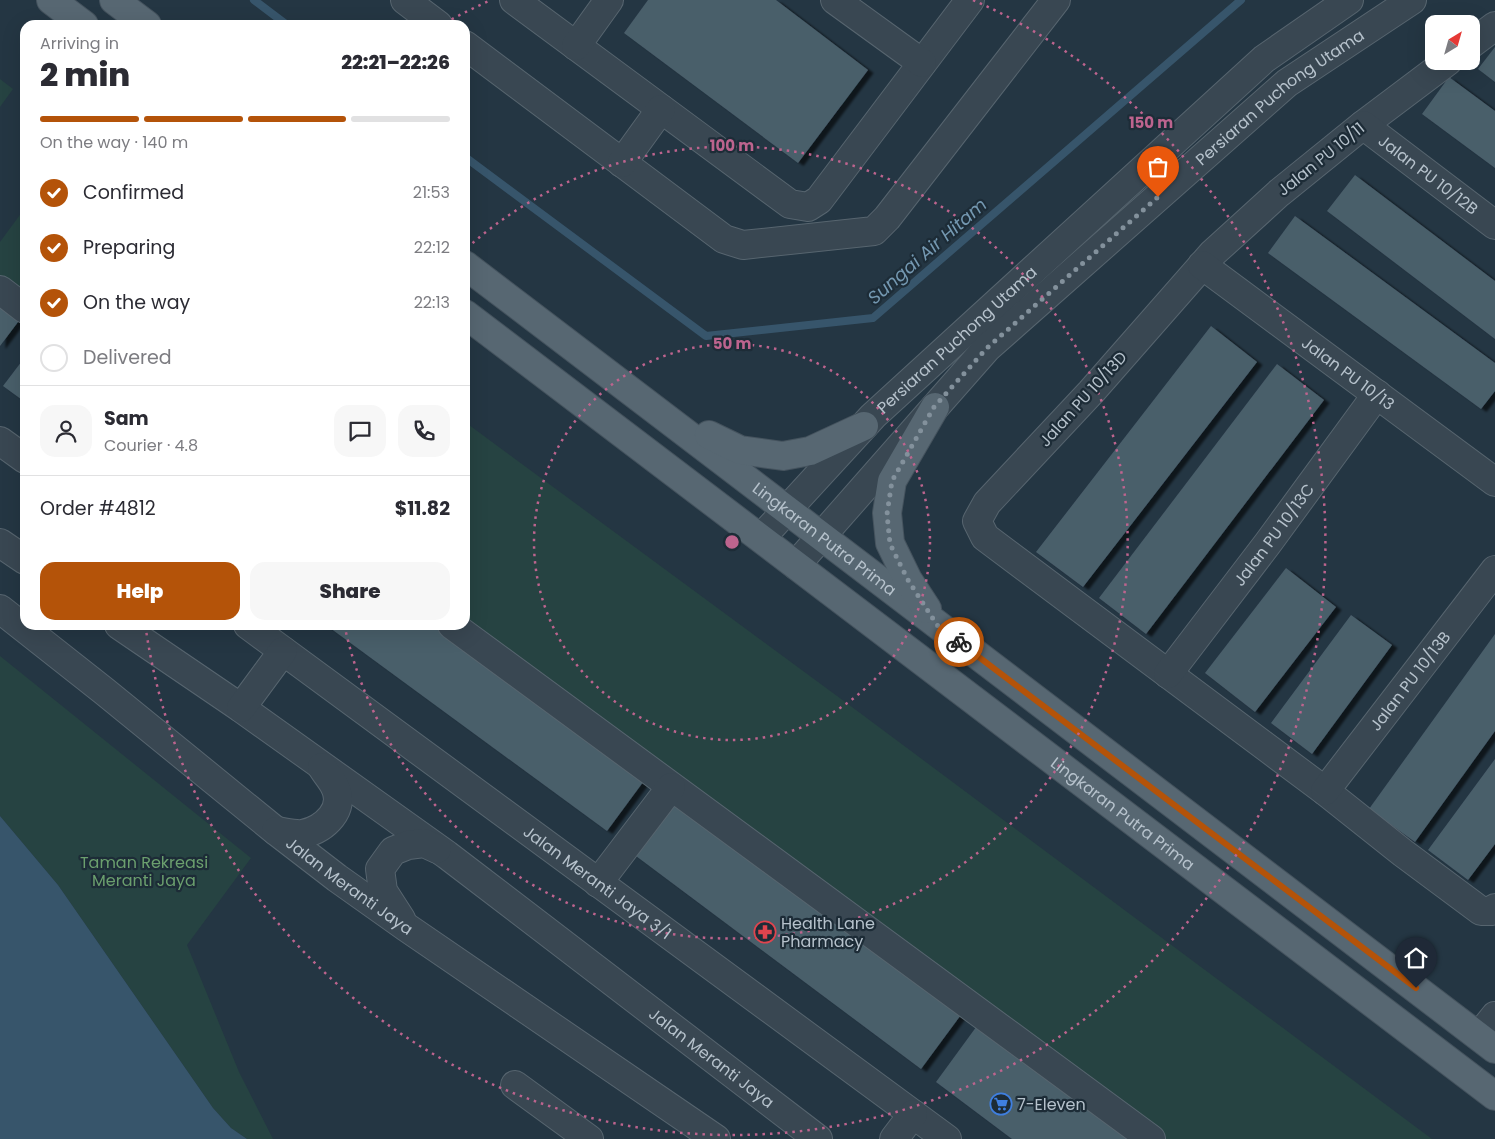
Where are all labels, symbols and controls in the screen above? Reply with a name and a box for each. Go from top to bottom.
north arrow [1425,15,1480,70]
map controls [1425,15,1480,70]
street label: Persiaran Puchong Utama [1190,23,1369,170]
text: Arriving in [40,32,119,55]
text: 22:21–22:26 [341,49,450,76]
text: 2 min [40,52,130,97]
text: 150 m [1129,112,1173,133]
street label: Jalan PU 10/11 [1273,117,1369,201]
street label: Jalan PU 10/12B [1374,129,1483,220]
text: On the way · 140 m [40,131,188,154]
text: 100 m [710,135,754,156]
pin [1137,146,1179,197]
icon: bag [1144,153,1172,181]
icon: check [40,179,68,207]
text: Confirmed [83,179,184,206]
text: 21:53 [413,181,450,204]
water label: Sungai Air Hitam [862,192,992,310]
icon: check [40,234,68,262]
text: Preparing [83,234,175,261]
text: 22:12 [414,236,450,259]
street label: Persiaran Puchong Utama [872,260,1042,419]
icon: check [40,289,68,317]
text: On the way [83,289,190,316]
text: 22:13 [414,291,450,314]
street label: Jalan PU 10/13 [1297,331,1399,415]
text: 50 m [713,333,751,354]
text: Delivered [83,344,172,371]
street label: Jalan PU 10/13D [1034,346,1132,452]
button: person [40,405,92,457]
text: Sam [104,405,149,432]
button: chat [334,405,386,457]
button: phone [398,405,450,457]
text: Courier · 4.8 [104,434,198,457]
street label: Lingkaran Putra Prima [748,477,901,601]
street label: Jalan PU 10/13C [1228,478,1320,591]
text: Order #4812 [40,495,156,522]
text: $11.82 [395,495,450,522]
centre of rings [723,533,741,551]
button: Help [40,562,240,620]
button: Share [250,562,450,620]
courier [934,617,984,667]
street label: Jalan PU 10/13B [1364,626,1456,735]
icon: bike [945,628,973,656]
street label: Lingkaran Putra Prima [1046,751,1200,876]
street label: Jalan Meranti Jaya 3/1 [519,820,677,944]
street label: Jalan Meranti Jaya [281,831,418,940]
park label: Taman Rekreasi Meranti Jaya [80,851,208,892]
place label: Health Lane Pharmacy [781,912,875,953]
pharmacy icon: Health Lane Pharmacy [753,920,777,944]
pin [1395,937,1437,988]
icon: home [1402,944,1430,972]
street label: Jalan Meranti Jaya [644,1002,779,1113]
supermarket icon: 7-Eleven [989,1092,1013,1116]
place label: 7-Eleven [1017,1093,1086,1116]

